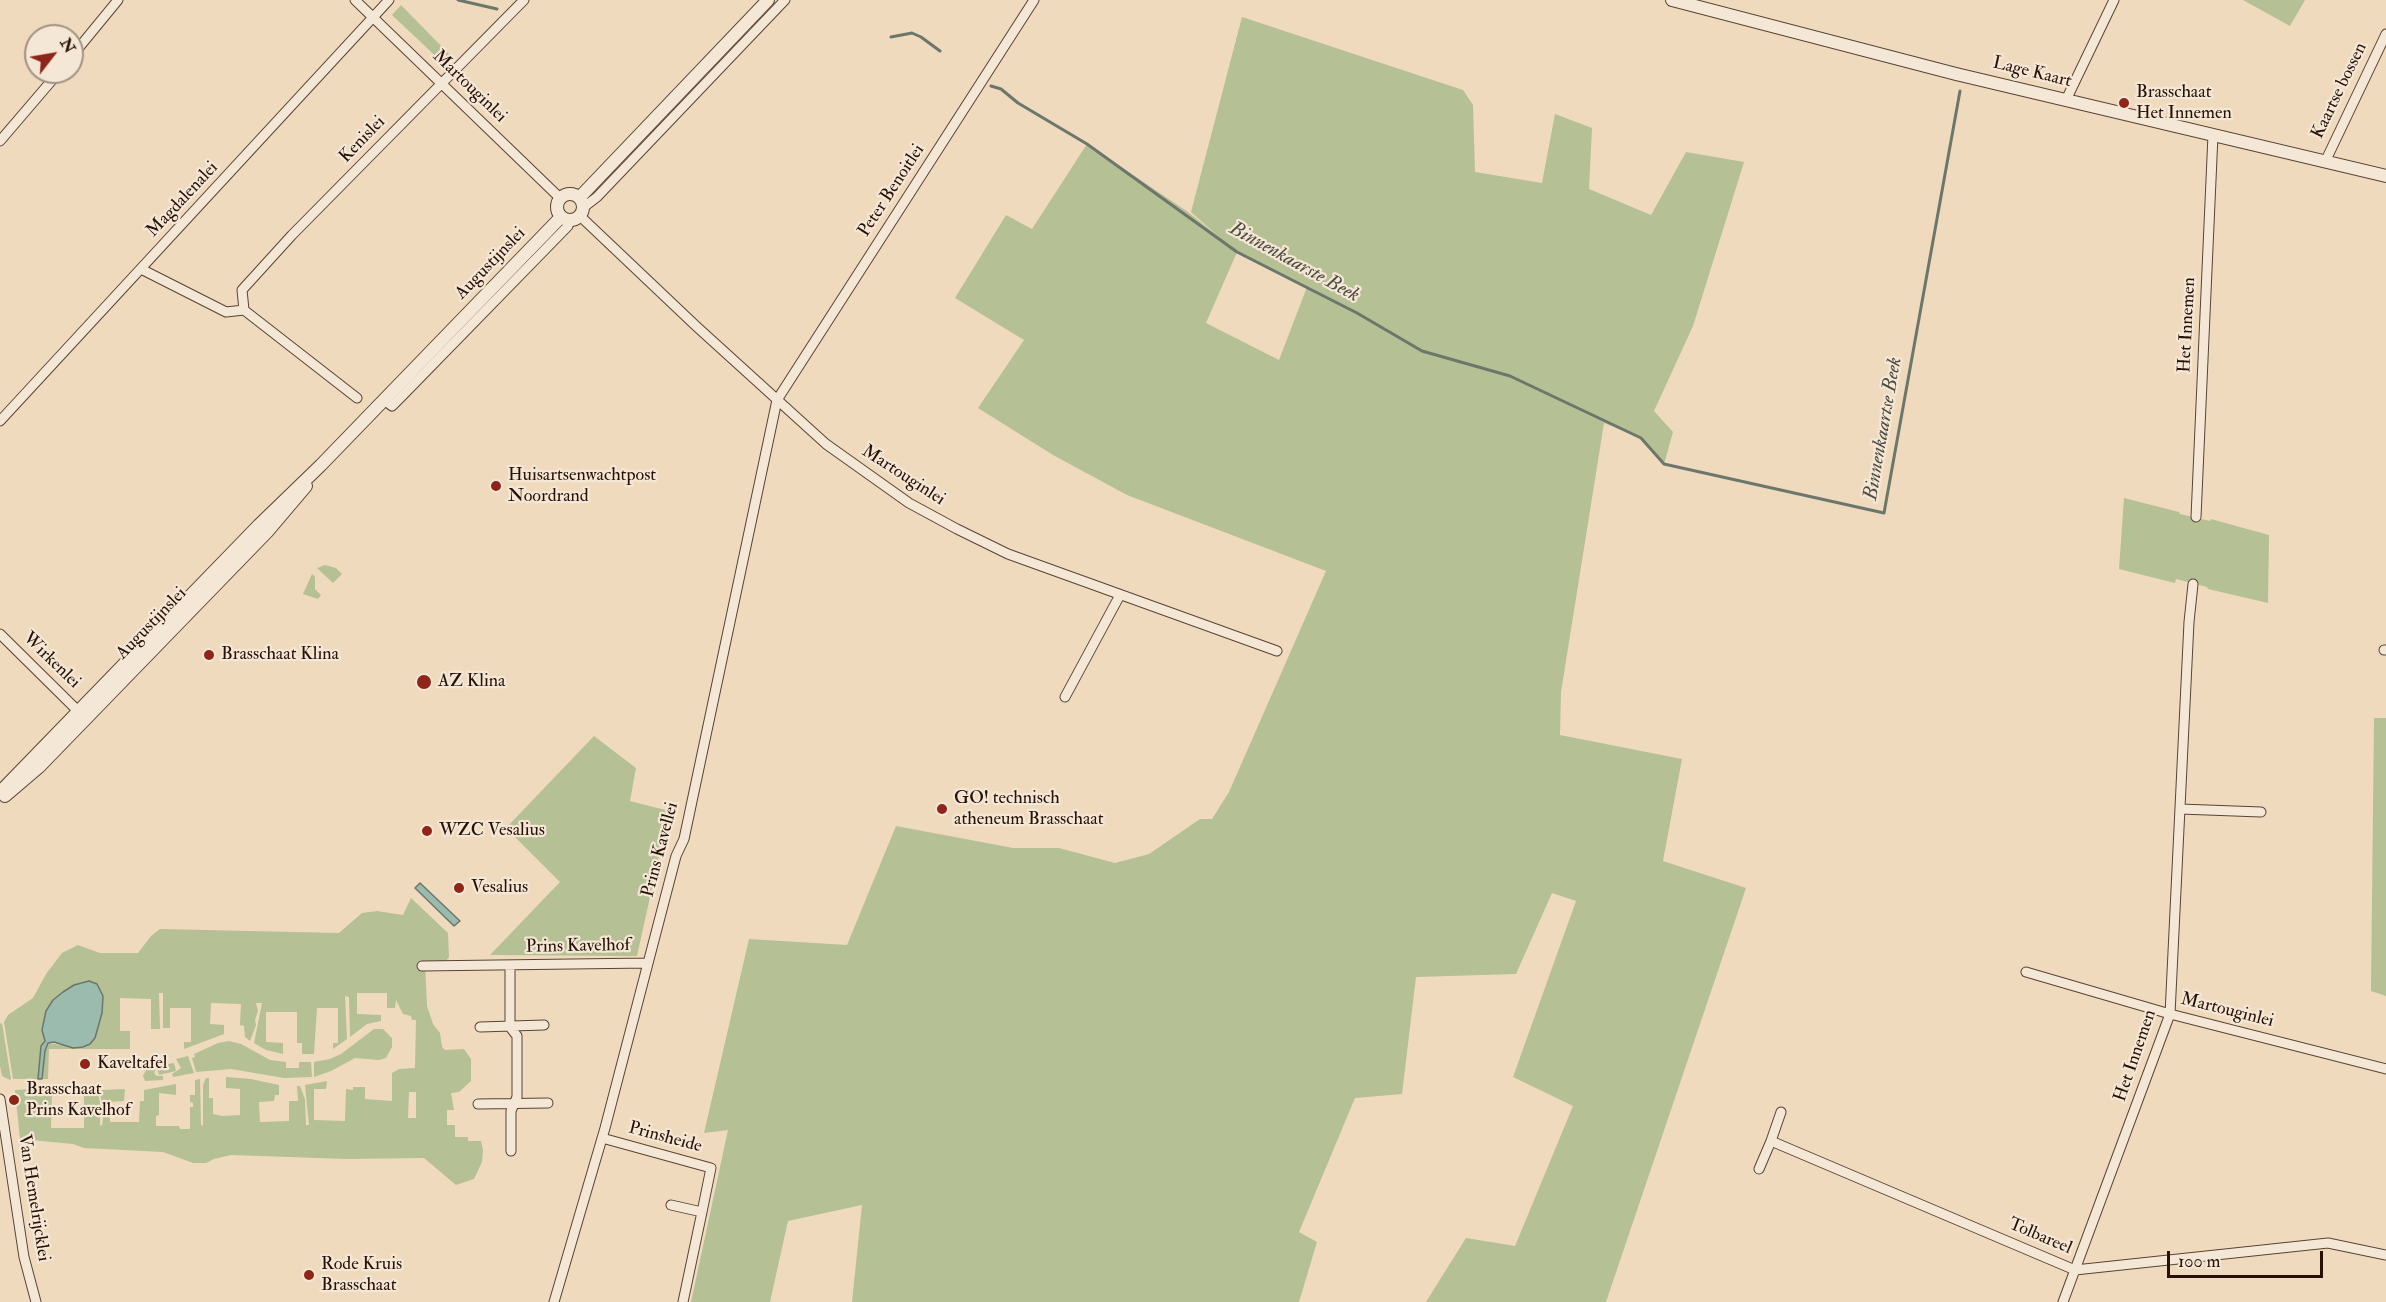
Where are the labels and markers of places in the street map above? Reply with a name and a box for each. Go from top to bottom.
place label: Brasschaat Het Innemen [2136,82,2232,124]
marker: Brasschaat Het Innemen [2117,96,2131,110]
place label: Huisartsenwachtpost Noordrand [508,465,656,508]
marker: Huisartsenwachtpost Noordrand [489,479,503,493]
place label: Brasschaat Klina [221,644,339,666]
marker: Brasschaat Klina [202,648,216,662]
place label: AZ Klina [438,671,505,693]
marker: AZ Klina [415,673,433,691]
place label: GO! technisch atheneum Brasschaat [954,788,1104,830]
marker: GO! technisch atheneum Brasschaat [935,802,949,816]
place label: WZC Vesalius [439,820,545,842]
marker: WZC Vesalius [420,824,434,838]
place label: Vesalius [471,877,528,899]
marker: Vesalius [452,881,466,895]
place label: Kaveltafel [97,1053,167,1075]
marker: Kaveltafel [78,1057,92,1071]
place label: Brasschaat Prins Kavelhof [26,1079,130,1122]
marker: Brasschaat Prins Kavelhof [7,1093,21,1107]
place label: Rode Kruis Brasschaat [321,1254,402,1296]
marker: Rode Kruis Brasschaat [302,1268,316,1282]

